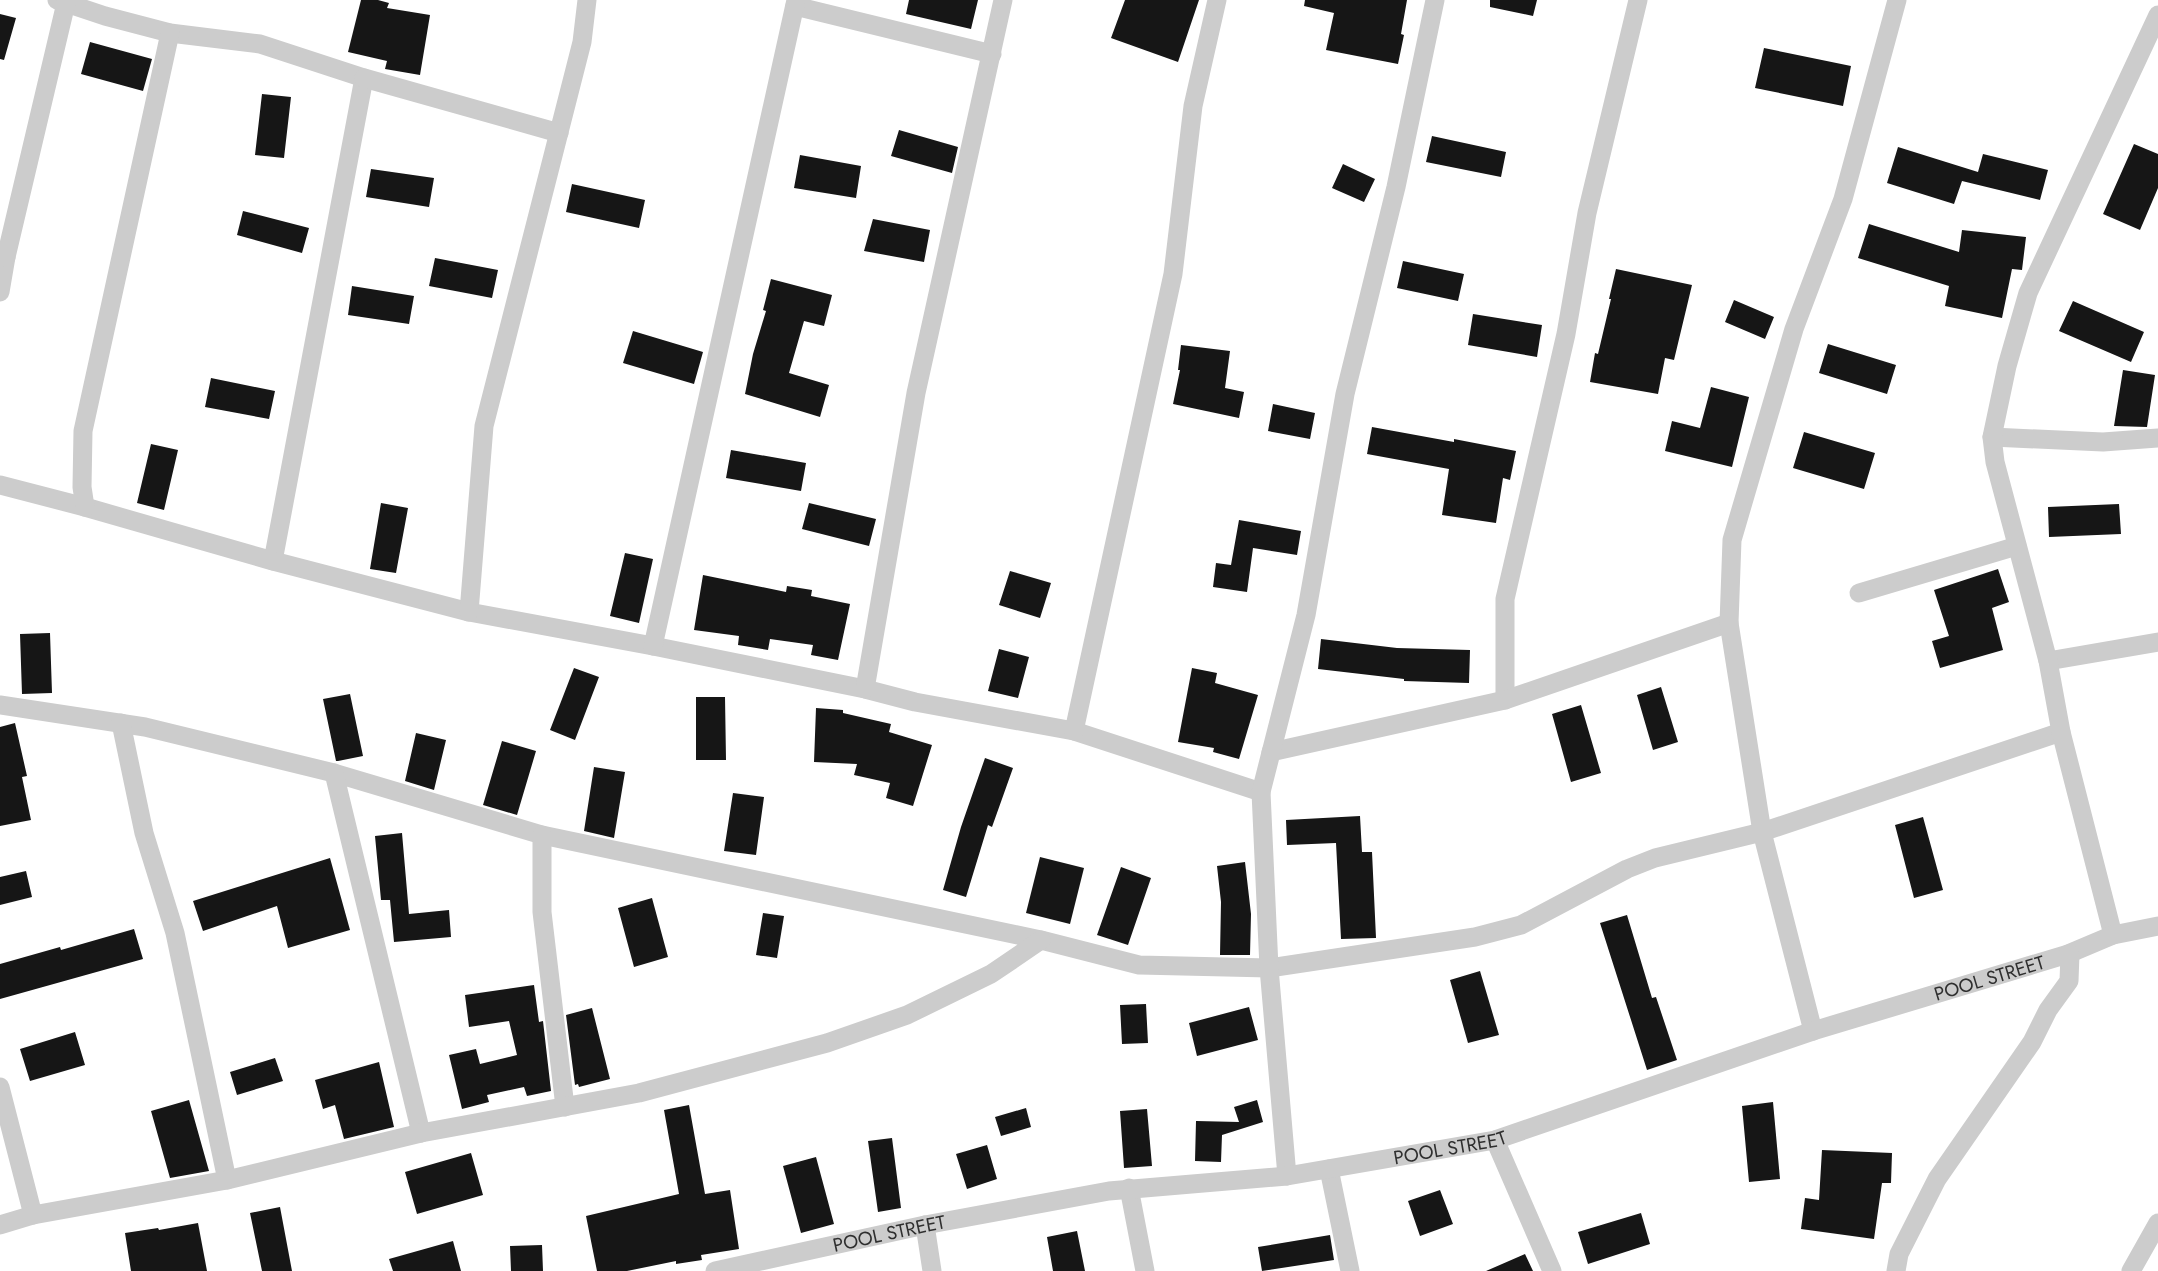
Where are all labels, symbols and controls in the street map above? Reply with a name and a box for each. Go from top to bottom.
street label: POOL STREET [1931,949,2048,1008]
street label: POOL STREET [1391,1124,1510,1171]
street label: POOL STREET [830,1209,948,1259]

